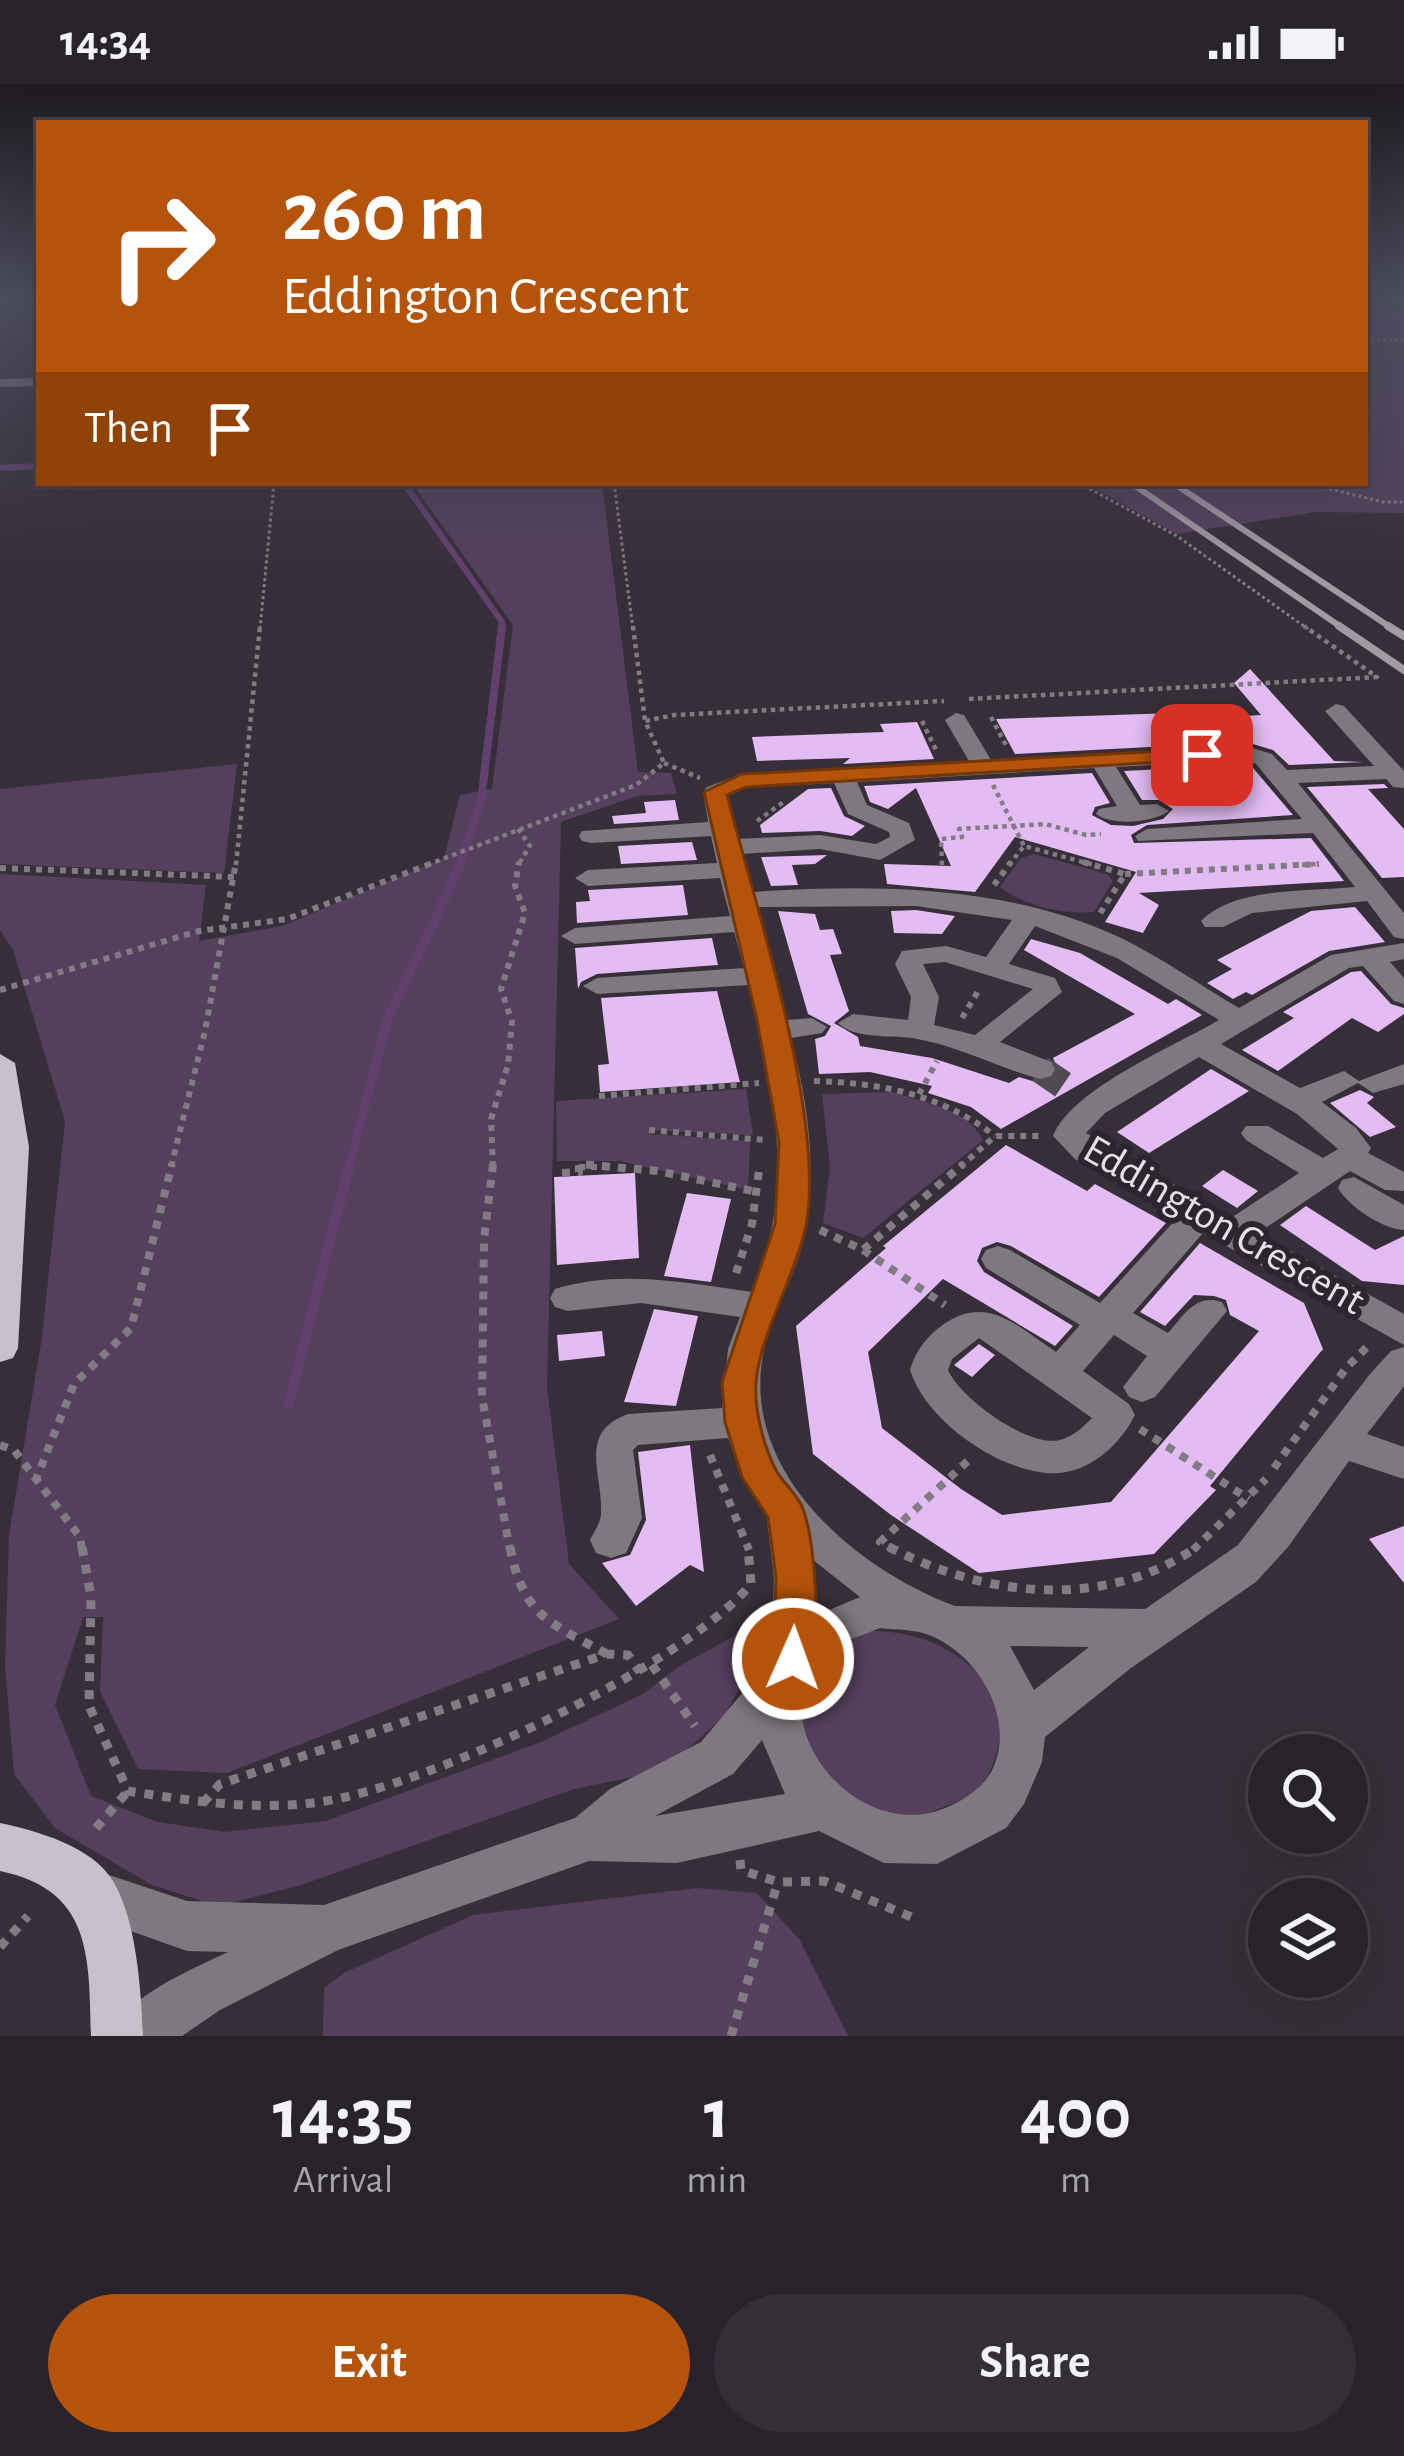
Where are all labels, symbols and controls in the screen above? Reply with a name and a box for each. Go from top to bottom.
text: 14:34 [60,19,151,64]
icon: right [84,168,240,324]
text: 260 m [282,172,486,256]
text: Eddington Crescent [282,270,689,324]
icon: arrive [197,396,263,462]
text: Then [84,406,173,451]
pin [1151,704,1253,806]
icon: arrive [1169,722,1235,788]
street label: Eddington Crescent [1076,1128,1372,1322]
position arrow [730,1596,856,1722]
map controls [1248,1734,1368,1998]
button: search [1248,1734,1368,1854]
button: layers [1248,1878,1368,1998]
text: 14:35 [273,2079,414,2151]
text: 1 [704,2079,730,2151]
text: 400 [1020,2079,1131,2151]
text: Arrival [293,2161,393,2200]
text: min [686,2161,747,2200]
text: m [1060,2161,1091,2200]
button: Exit [48,2294,690,2432]
button: Share [714,2294,1356,2432]

